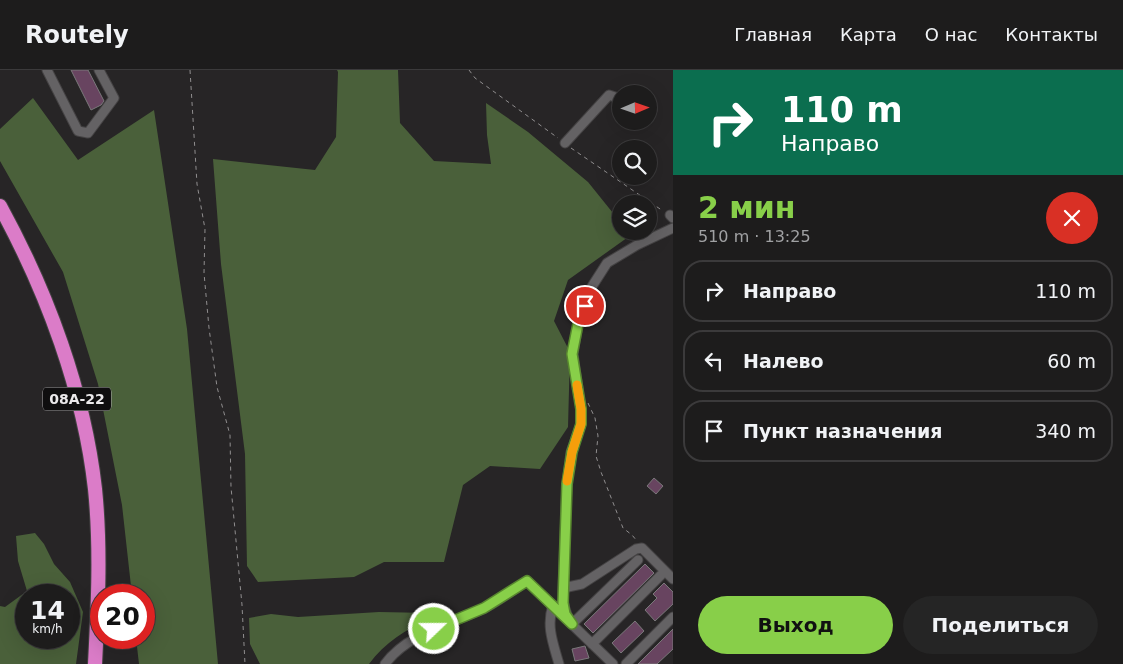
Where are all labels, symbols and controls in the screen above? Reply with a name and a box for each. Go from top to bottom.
text: Routely [25,21,129,49]
text: Главная [734,24,812,45]
text: Карта [840,24,897,45]
text: О нас [925,24,977,45]
text: Контакты [1005,24,1098,45]
north arrow [612,85,658,130]
map controls [612,85,657,240]
icon: right [698,90,763,155]
text: 110 m [781,90,903,130]
text: Направо [781,131,879,156]
button: search [612,140,657,185]
text: 2 мин [698,190,796,225]
button: close [1046,192,1098,244]
button: layers [612,195,657,240]
text: 510 m · 13:25 [698,227,811,246]
icon: right [700,277,728,305]
text: Направо [743,280,836,302]
text: 110 m [1035,280,1096,302]
pin [564,285,606,327]
icon: arrive [571,292,599,320]
icon: left [700,347,728,375]
text: Налево [743,350,824,372]
text: 60 m [1047,350,1096,372]
road number: 08А-22 [43,388,111,410]
icon: arrive [700,417,728,445]
text: Пункт назначения [743,420,942,442]
text: 340 m [1035,420,1096,442]
speed limit sign: 20 [90,584,155,649]
text: 14 [30,596,65,625]
button: Выход [698,596,893,654]
button: Поделиться [903,596,1098,654]
position arrow [407,602,459,654]
text: km/h [32,622,63,636]

